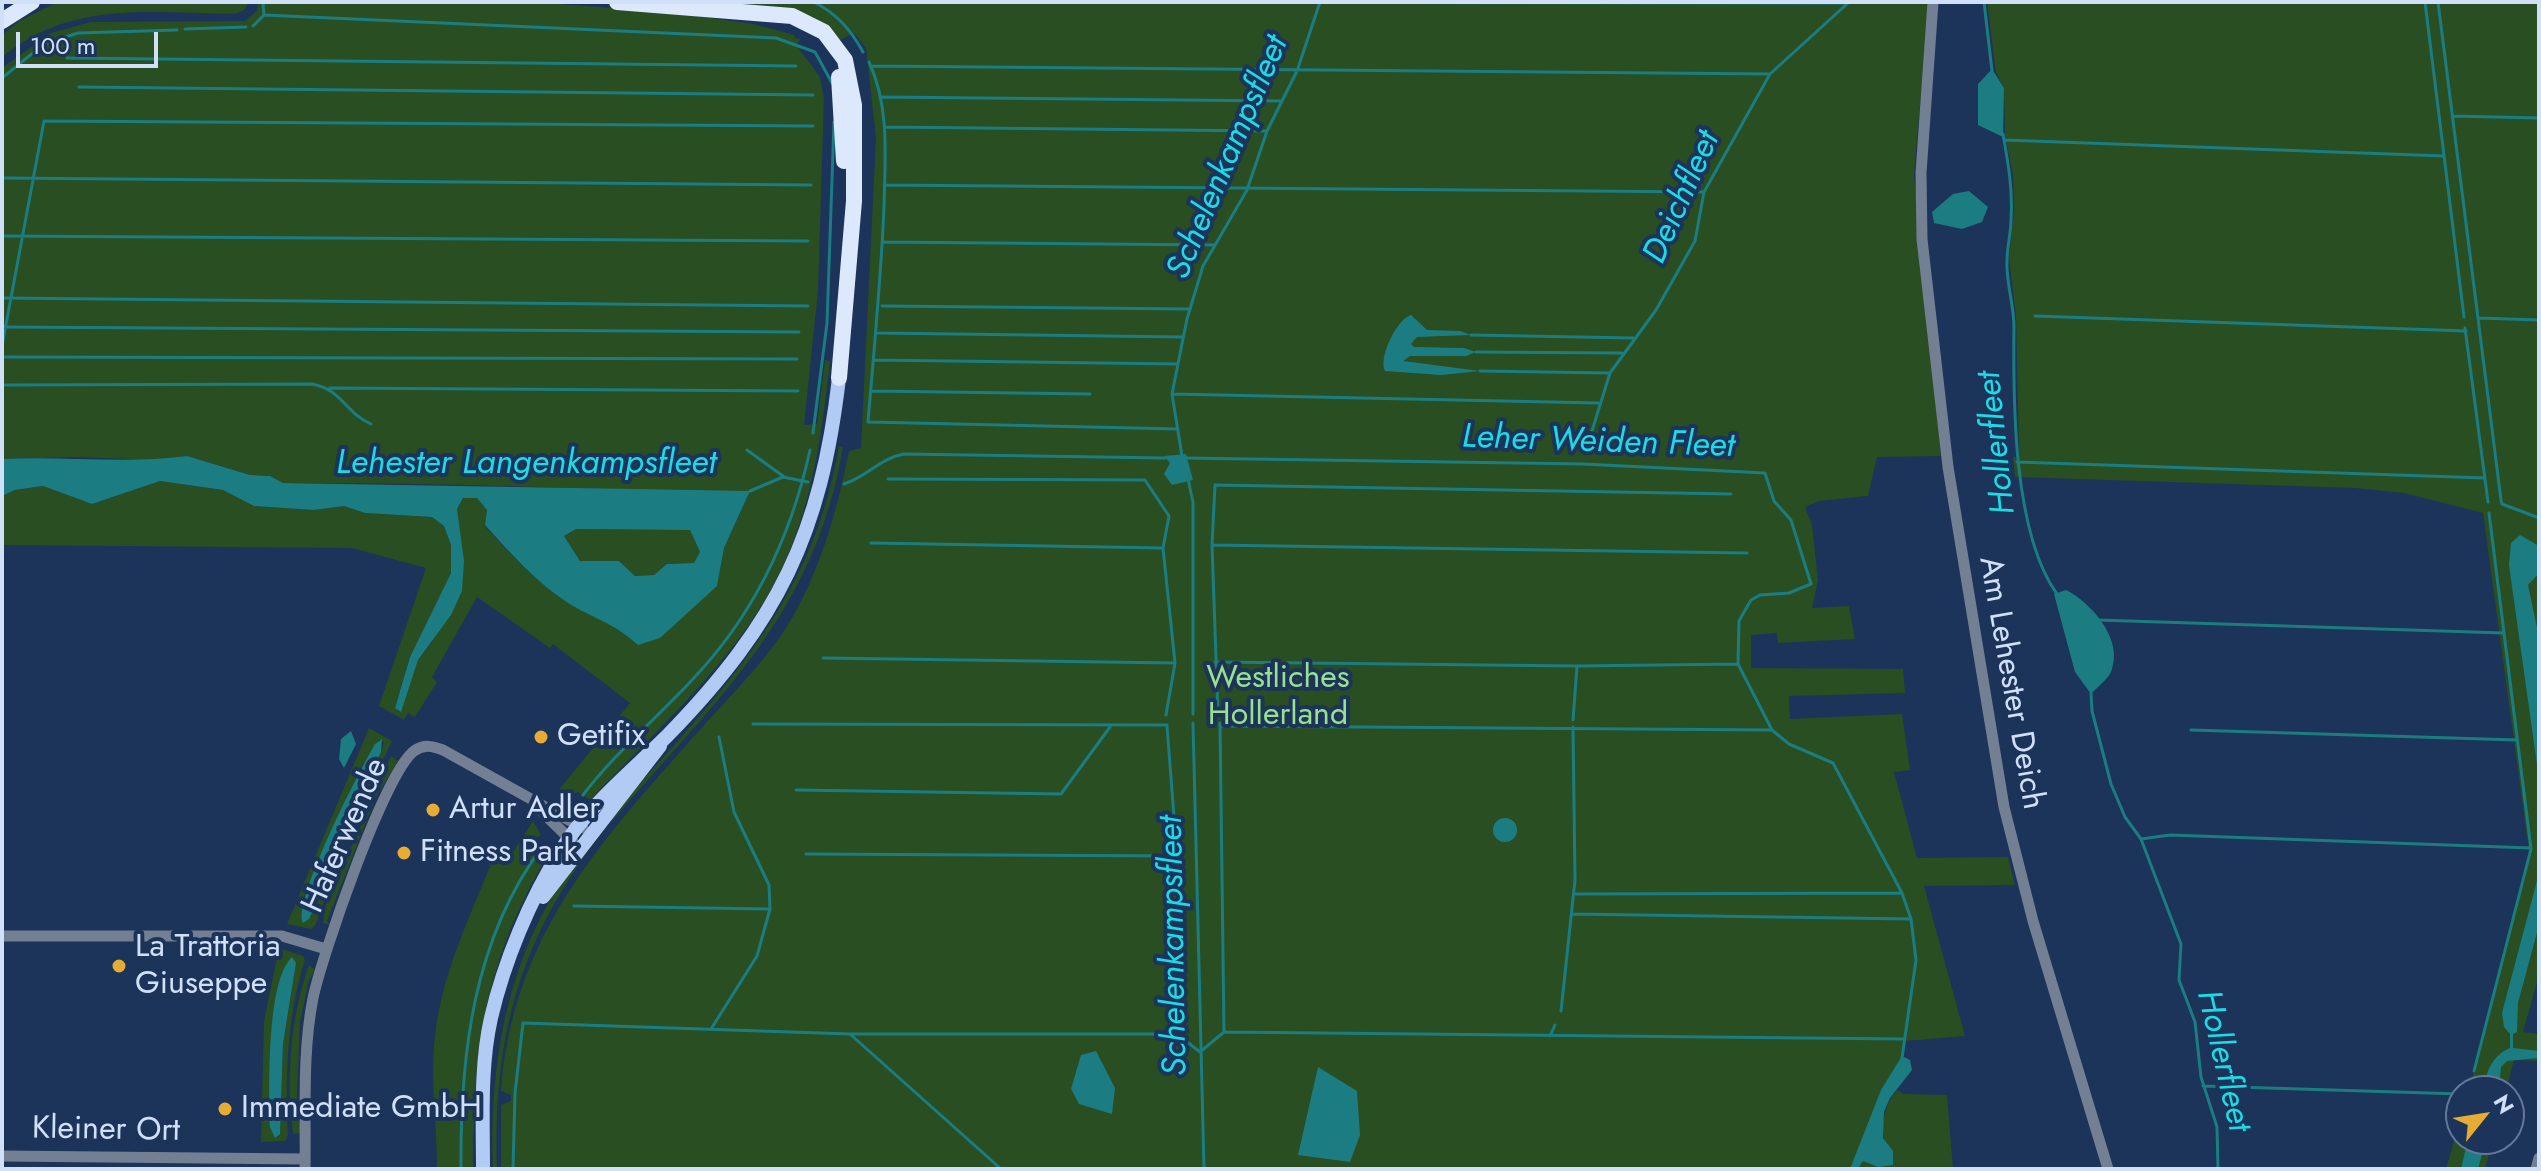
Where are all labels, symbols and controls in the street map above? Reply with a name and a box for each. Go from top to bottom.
scale bar [20,16,162,66]
text: 100 m [30,28,96,63]
water label: Schelenkampsfleet [1159,30,1299,286]
water label: Deichfleet [1636,126,1730,270]
water label: Hollerfleet [1970,369,2026,517]
water label: Leher Weiden Fleet [1461,418,1735,468]
water label: Lehester Langenkampsfleet [336,445,716,485]
street label: Am Lehester Deich [1969,554,2051,812]
park label: Westliches Hollerland [1206,660,1350,735]
place label: Getifix [557,718,645,756]
marker: Getifix [532,728,550,746]
street label: Haferwende [295,753,397,919]
place label: Artur Adler [449,791,600,829]
marker: Artur Adler [424,801,442,819]
water label: Schelenkampsfleet [1152,816,1198,1076]
place label: Fitness Park [420,834,578,872]
marker: Fitness Park [395,844,413,862]
place label: La Trattoria Giuseppe [135,929,281,1004]
marker: La Trattoria Giuseppe [110,957,128,975]
water label: Hollerfleet [2186,986,2258,1136]
north arrow [2445,1075,2525,1155]
text: N [2486,1088,2522,1120]
place label: Immediate GmbH [241,1090,482,1128]
marker: Immediate GmbH [216,1100,234,1118]
street label: Kleiner Ort [32,1111,180,1151]

